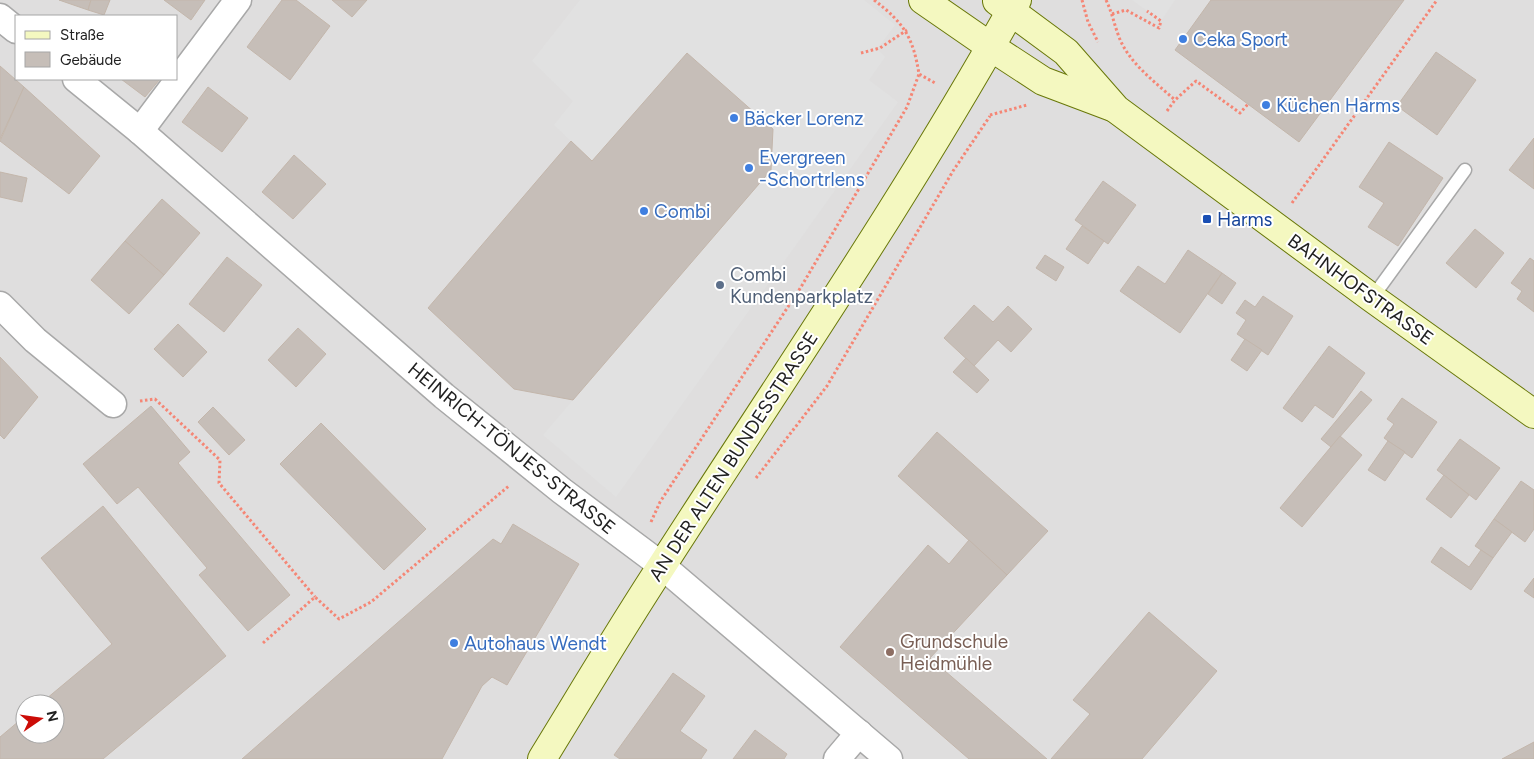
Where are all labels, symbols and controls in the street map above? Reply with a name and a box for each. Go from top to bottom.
legend [15,15,178,80]
text: Straße [60,26,104,44]
place label: Ceka Sport [1193,28,1288,51]
marker: Ceka Sport [1177,33,1189,45]
text: Gebäude [60,51,121,69]
place label: Küchen Harms [1276,94,1400,117]
marker: Küchen Harms [1260,99,1272,111]
place label: Bäcker Lorenz [744,107,864,130]
marker: Bäcker Lorenz [728,112,740,124]
place label: Evergreen -Schortrlens [759,146,865,191]
marker: Evergreen -Schortrlens [743,162,755,174]
place label: Combi [654,200,710,223]
marker: Combi [638,205,650,217]
place label: Harms [1217,208,1273,231]
marker: Harms [1201,213,1213,225]
street label: BAHNHOFSTRASSE [1283,229,1438,350]
place label: Combi Kundenparkplatz [730,263,873,308]
marker: Combi Kundenparkplatz [714,279,726,291]
street label: AN DER ALTEN BUNDESSTRASSE [644,327,823,585]
street label: HEINRICH-TÖNJES-STRASSE [403,358,620,539]
place label: Grundschule Heidmühle [900,630,1008,675]
place label: Autohaus Wendt [464,632,607,655]
marker: Autohaus Wendt [448,637,460,649]
marker: Grundschule Heidmühle [884,646,896,658]
north arrow [15,694,65,744]
text: N [43,709,62,723]

